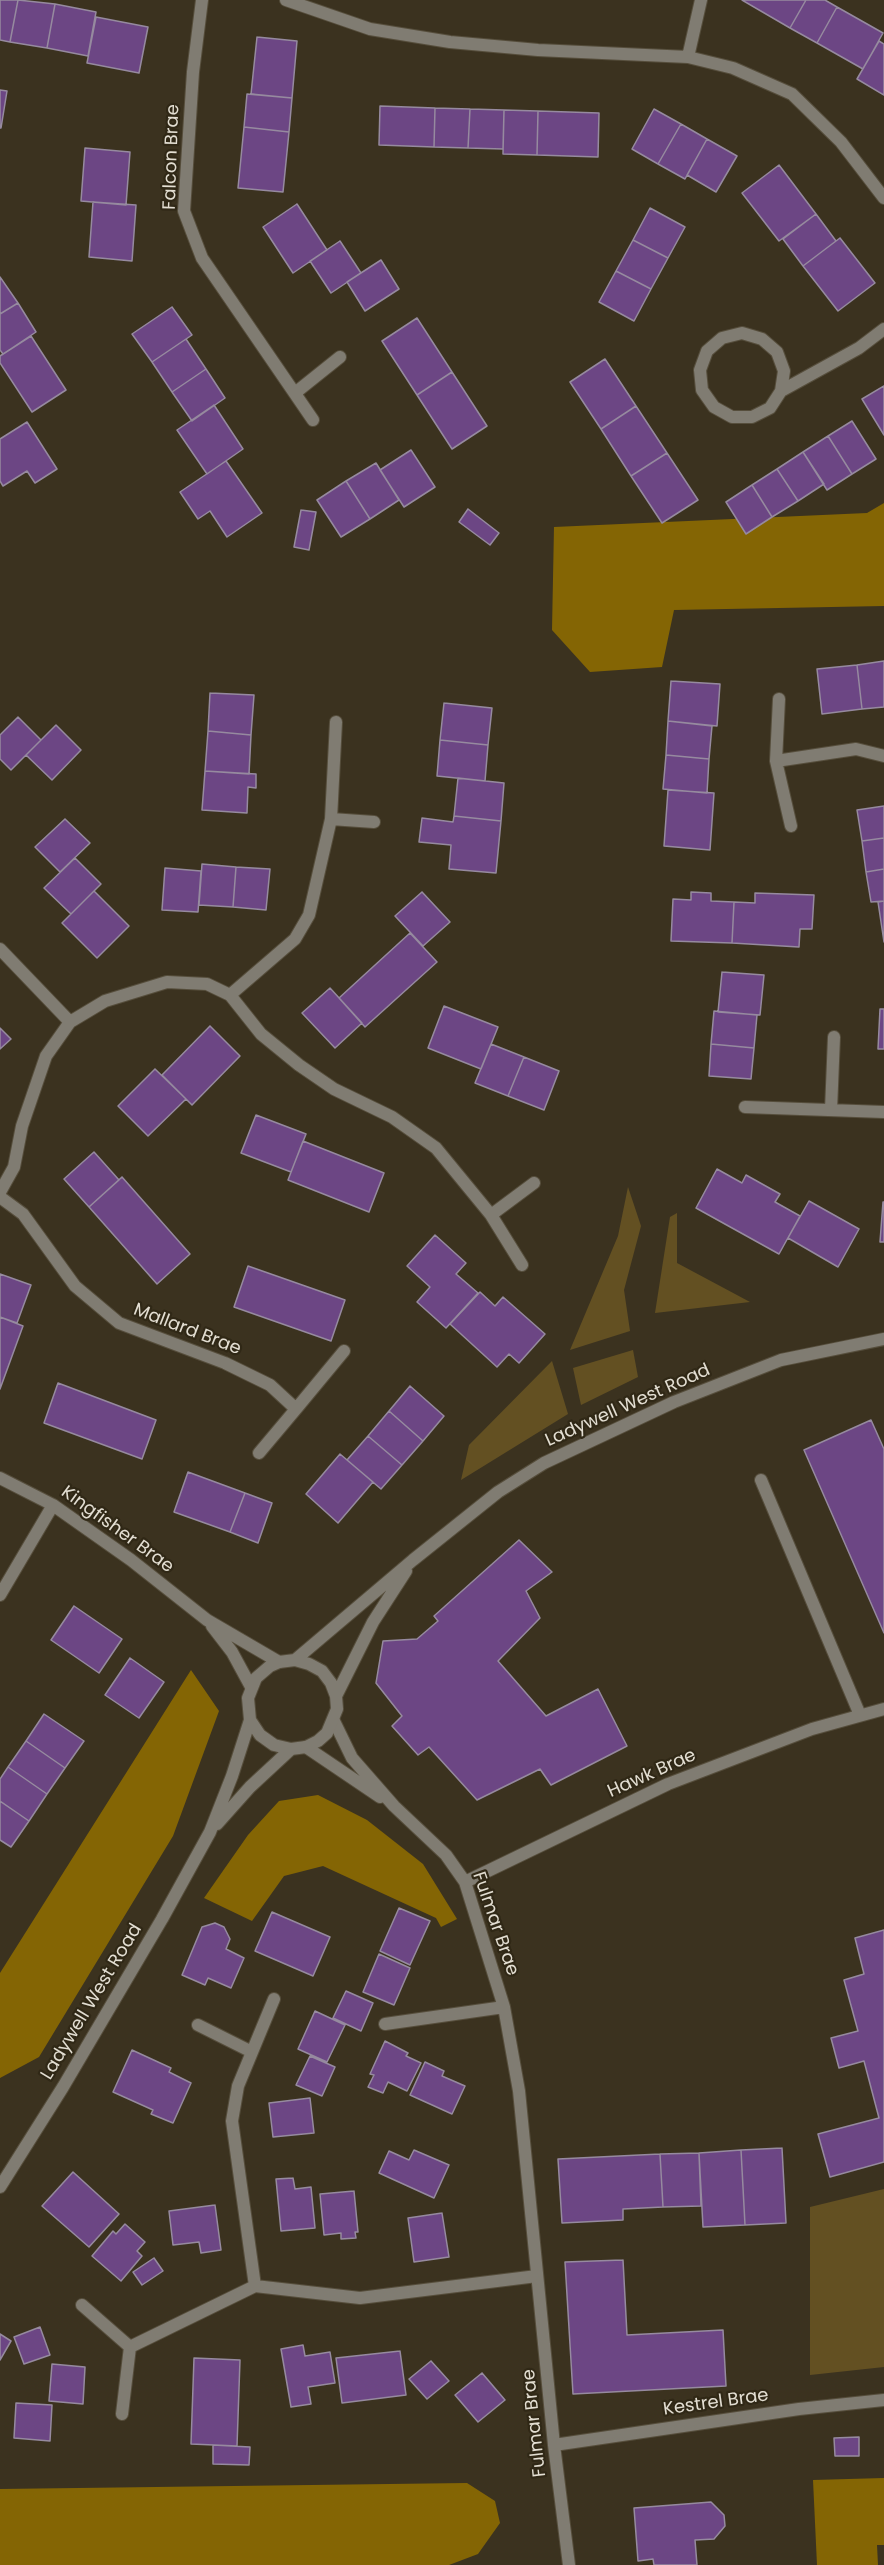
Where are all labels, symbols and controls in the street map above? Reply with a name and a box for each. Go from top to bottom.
street label: Falcon Brae [159,104,185,210]
street label: Mallard Brae [130,1300,244,1360]
street label: Ladywell West Road [542,1360,714,1452]
street label: Kingfisher Brae [56,1482,178,1578]
street label: Hawk Brae [604,1745,700,1803]
street label: Fulmar Brae [467,1869,523,1979]
street label: Ladywell West Road [37,1920,147,2084]
street label: Fulmar Brae [519,2368,551,2478]
street label: Kestrel Brae [662,2385,770,2421]

